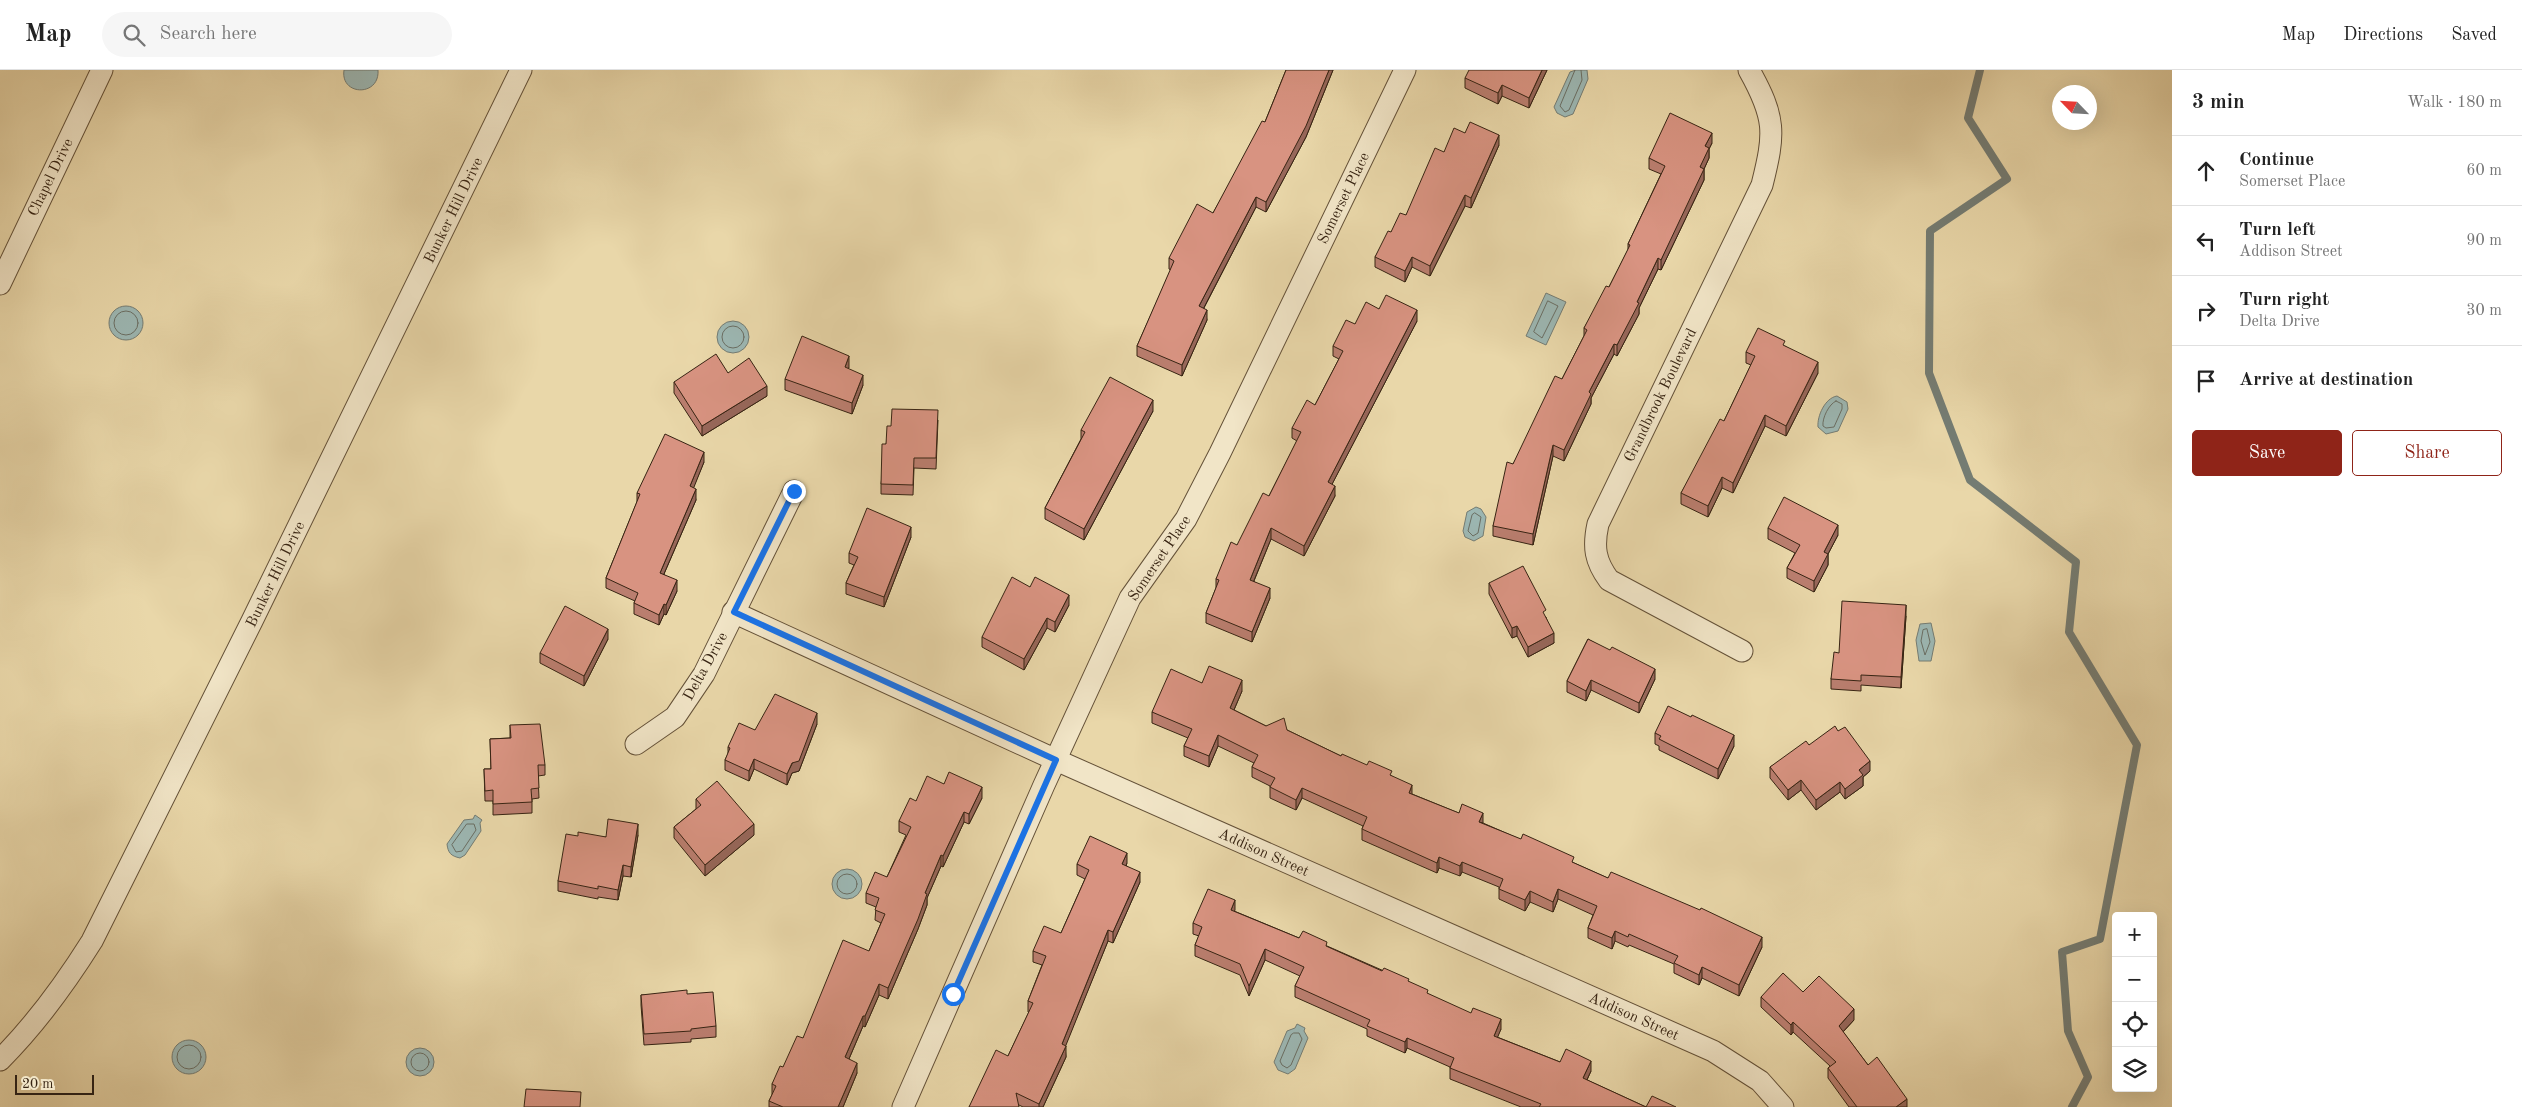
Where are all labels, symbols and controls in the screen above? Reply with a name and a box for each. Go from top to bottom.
search box [102,12,452,57]
icon: search [120,21,148,49]
text: Map [25,23,72,47]
text: Search here [160,25,257,44]
text: Map [2282,26,2315,44]
text: Directions [2343,26,2423,44]
text: Saved [2451,26,2497,44]
north arrow [2052,85,2097,130]
text: 3 min [2192,92,2245,113]
text: Walk · 180 m [2407,95,2502,111]
street label: Chapel Drive [26,136,77,219]
street label: Somerset Place [1316,150,1373,247]
text: Continue [2239,151,2314,170]
street label: Bunker Hill Drive [422,155,486,266]
icon: ahead [2192,157,2220,185]
text: 60 m [2466,163,2502,179]
text: Somerset Place [2239,174,2345,190]
text: Turn left [2239,221,2316,240]
icon: left [2192,227,2220,255]
text: 90 m [2466,233,2502,249]
text: Addison Street [2239,244,2343,260]
text: Turn right [2239,291,2329,310]
icon: right [2192,297,2220,325]
text: 30 m [2466,303,2502,319]
text: Delta Drive [2239,314,2320,330]
street label: Grandbrook Boulevard [1622,326,1700,465]
icon: arrive [2192,367,2220,395]
text: Arrive at destination [2239,371,2413,390]
button: Save [2192,430,2342,476]
button: Share [2352,430,2502,476]
route end [783,480,806,503]
street label: Somerset Place [1126,513,1194,604]
street label: Bunker Hill Drive [244,519,308,630]
street label: Delta Drive [681,630,731,703]
street label: Addison Street [1216,827,1311,880]
map controls [2112,912,2157,1092]
button: + [2112,912,2157,957]
button: − [2112,957,2157,1002]
route start [942,983,965,1006]
street label: Addison Street [1586,991,1681,1044]
button: locate [2112,1002,2157,1047]
button: layers [2112,1047,2157,1092]
scale bar [15,1072,94,1095]
text: 20 m [22,1077,53,1091]

